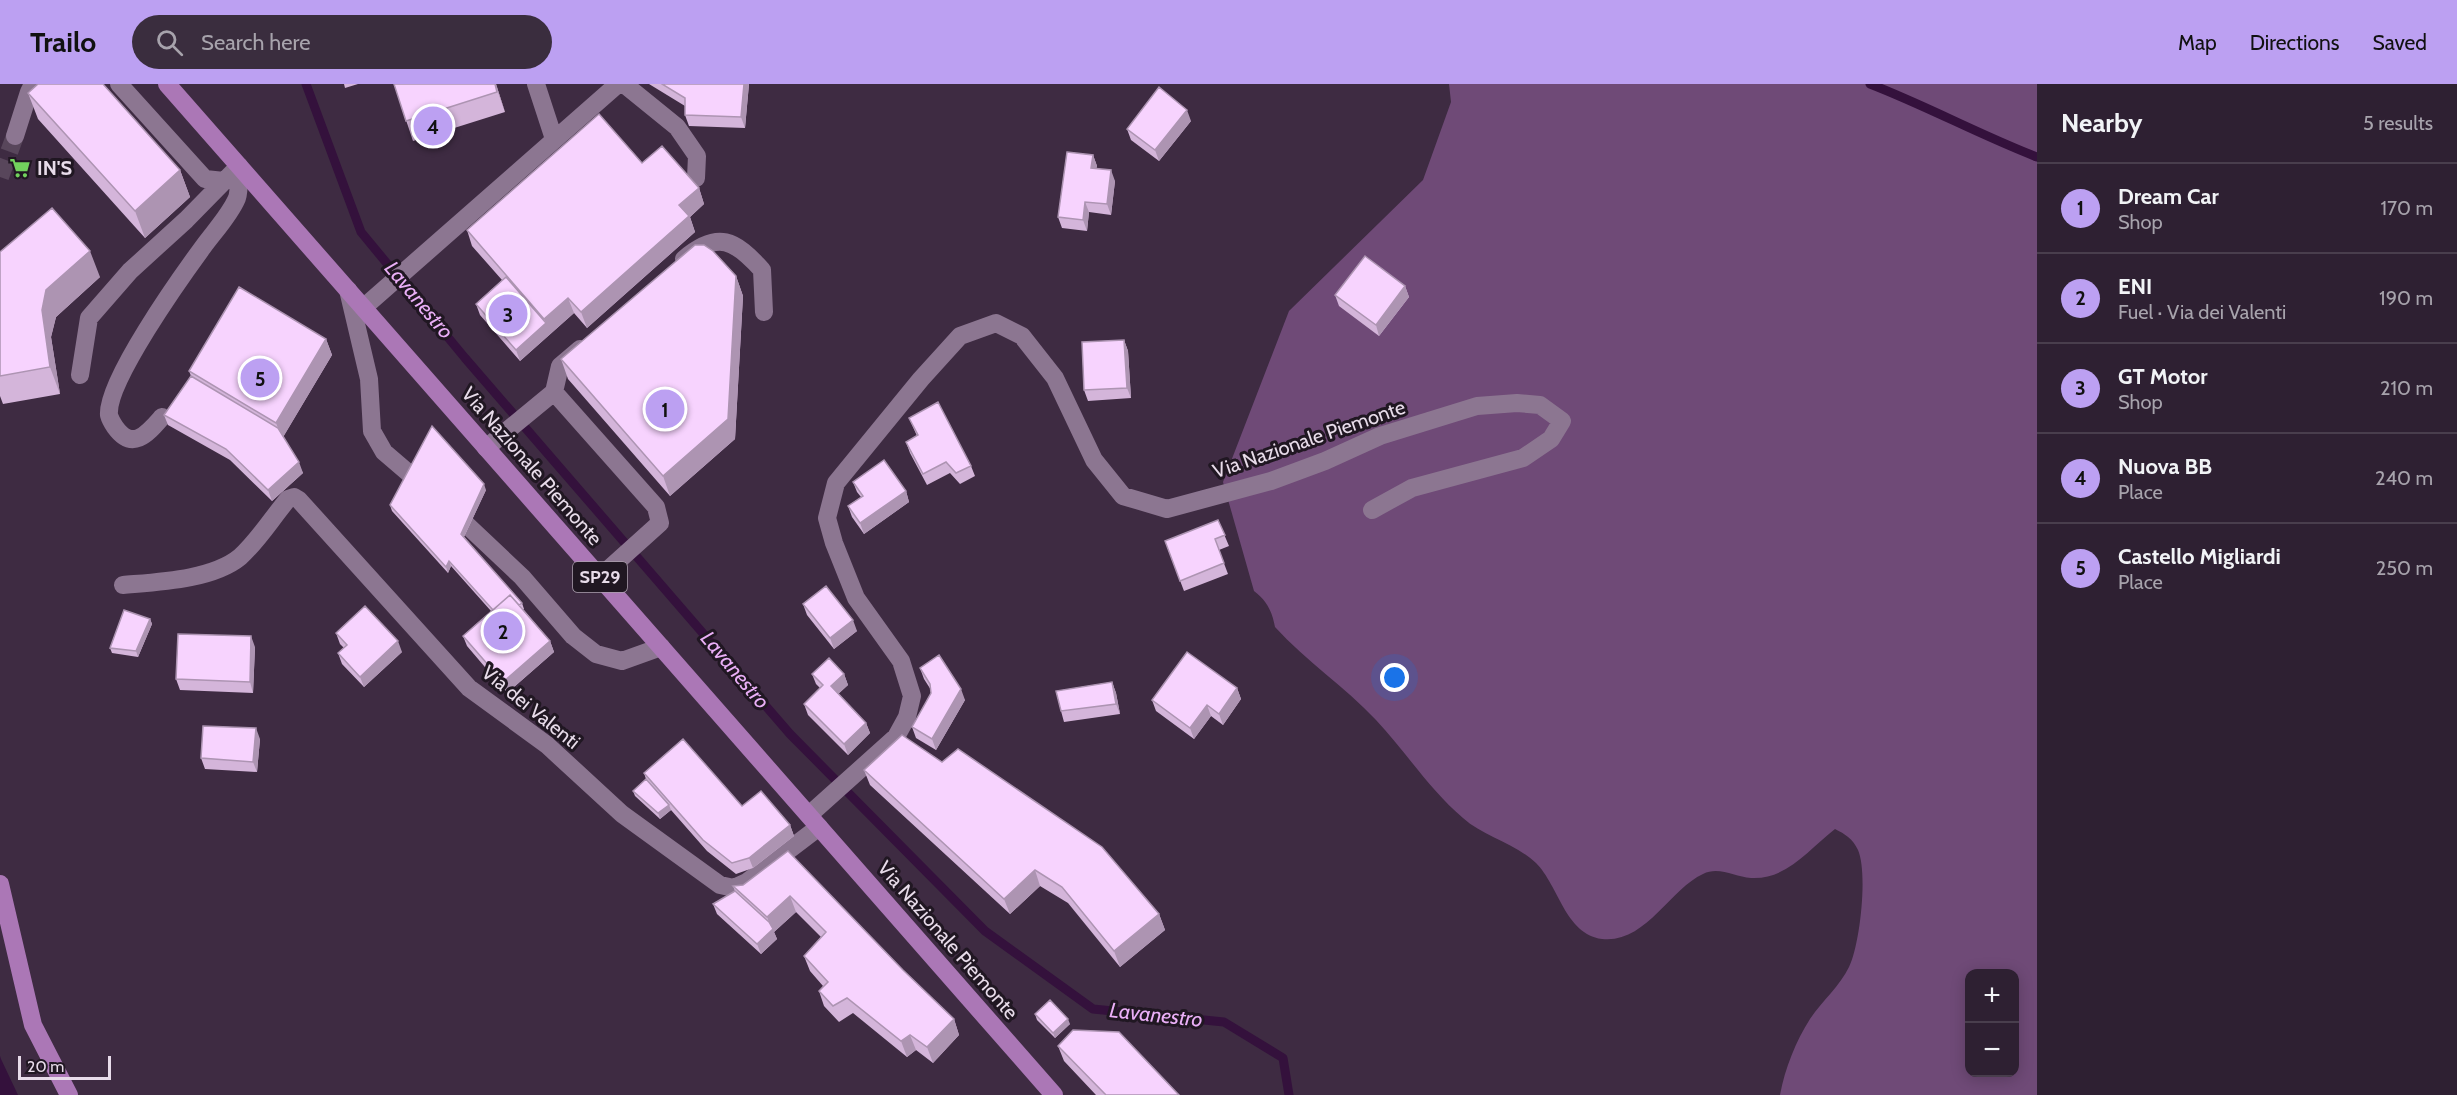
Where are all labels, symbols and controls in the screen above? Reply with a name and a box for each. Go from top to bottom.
search box [132,15,552,69]
text: Trailo [30,25,96,59]
icon: search [153,26,186,59]
text: Search here [201,29,310,56]
text: Map [2178,30,2217,55]
text: Directions [2250,30,2339,55]
text: Saved [2372,30,2427,55]
pin: 4 [414,104,452,148]
text: Nearby [2061,107,2142,139]
text: 5 results [2363,111,2433,135]
supermarket icon: IN'S [8,156,32,180]
place label: IN'S [37,156,72,180]
text: Dream Car [2118,183,2219,210]
text: 1 [2077,196,2084,220]
text: 170 m [2381,196,2433,220]
text: Shop [2118,210,2163,234]
water label: Lavanestro [380,256,459,344]
text: ENI [2118,273,2152,300]
text: 2 [2075,286,2086,310]
text: 190 m [2379,286,2433,310]
pin: 3 [488,292,528,336]
text: Fuel · Via dei Valenti [2118,300,2286,324]
pin: 5 [240,356,280,400]
text: GT Motor [2118,363,2208,390]
text: 3 [2075,376,2086,400]
text: 210 m [2380,376,2433,400]
street label: Via Nazionale Piemonte [457,382,607,550]
pin: 1 [646,386,684,432]
text: Shop [2118,390,2163,414]
street label: Via Nazionale Piemonte [1210,395,1408,483]
text: Nuova BB [2118,453,2212,480]
text: 4 [2074,466,2087,490]
text: 240 m [2375,466,2433,490]
text: Place [2118,480,2163,504]
text: Castello Migliardi [2118,543,2281,570]
text: 5 [2075,556,2086,580]
text: 250 m [2376,556,2433,580]
road number: SP29 [573,562,627,592]
text: Place [2118,570,2163,594]
pin: 2 [484,608,522,654]
water label: Lavanestro [696,626,775,714]
street label: Via dei Valenti [477,660,585,754]
your location [1380,663,1409,692]
street label: Via Nazionale Piemonte [873,856,1023,1024]
map controls [1965,969,2019,1077]
button: + [1965,969,2019,1023]
water label: Lavanestro [1108,997,1204,1032]
button: − [1965,1023,2019,1077]
scale bar [18,1053,111,1080]
text: 20 m [27,1057,64,1076]

